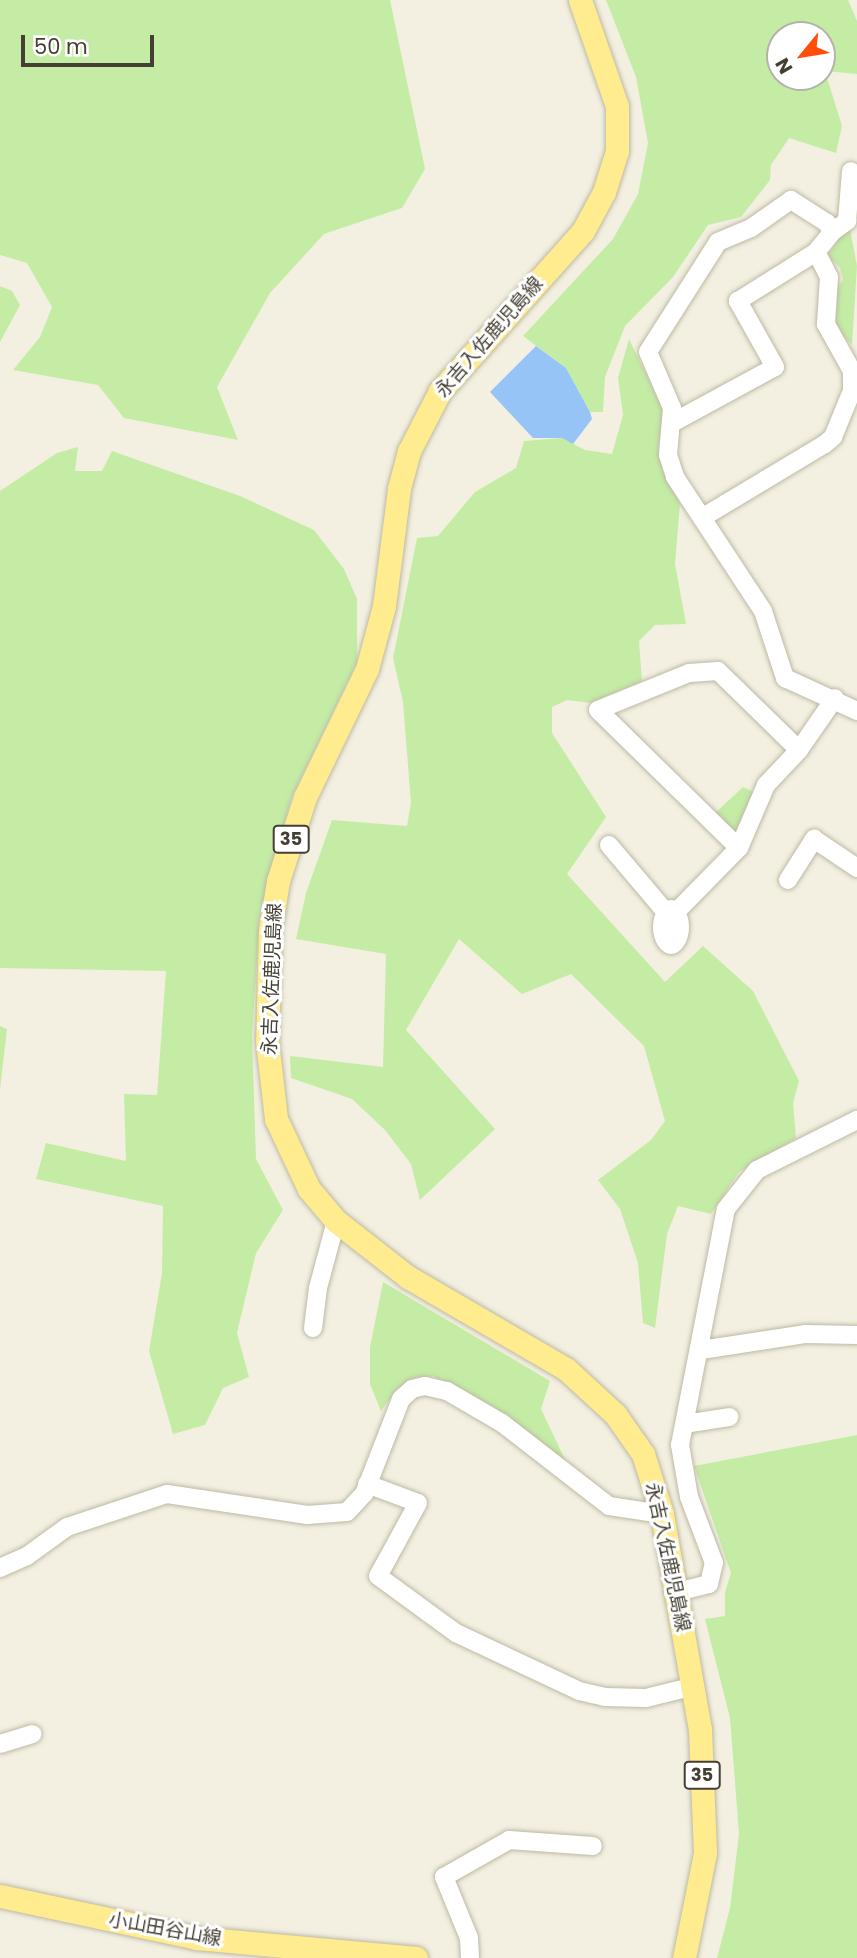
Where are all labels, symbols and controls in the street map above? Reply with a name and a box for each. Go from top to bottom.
scale bar [24,21,158,65]
north arrow [766,21,836,91]
text: 50 m [34,32,88,61]
text: N [769,53,799,79]
street label: 永吉入佐鹿児島線 [431,272,547,402]
road number: 35 [272,824,310,854]
street label: 永吉入佐鹿児島線 [258,903,286,1055]
street label: 永吉入佐鹿児島線 [641,1480,695,1634]
road number: 35 [683,1760,721,1790]
street label: 小山田谷山線 [107,1908,223,1950]

